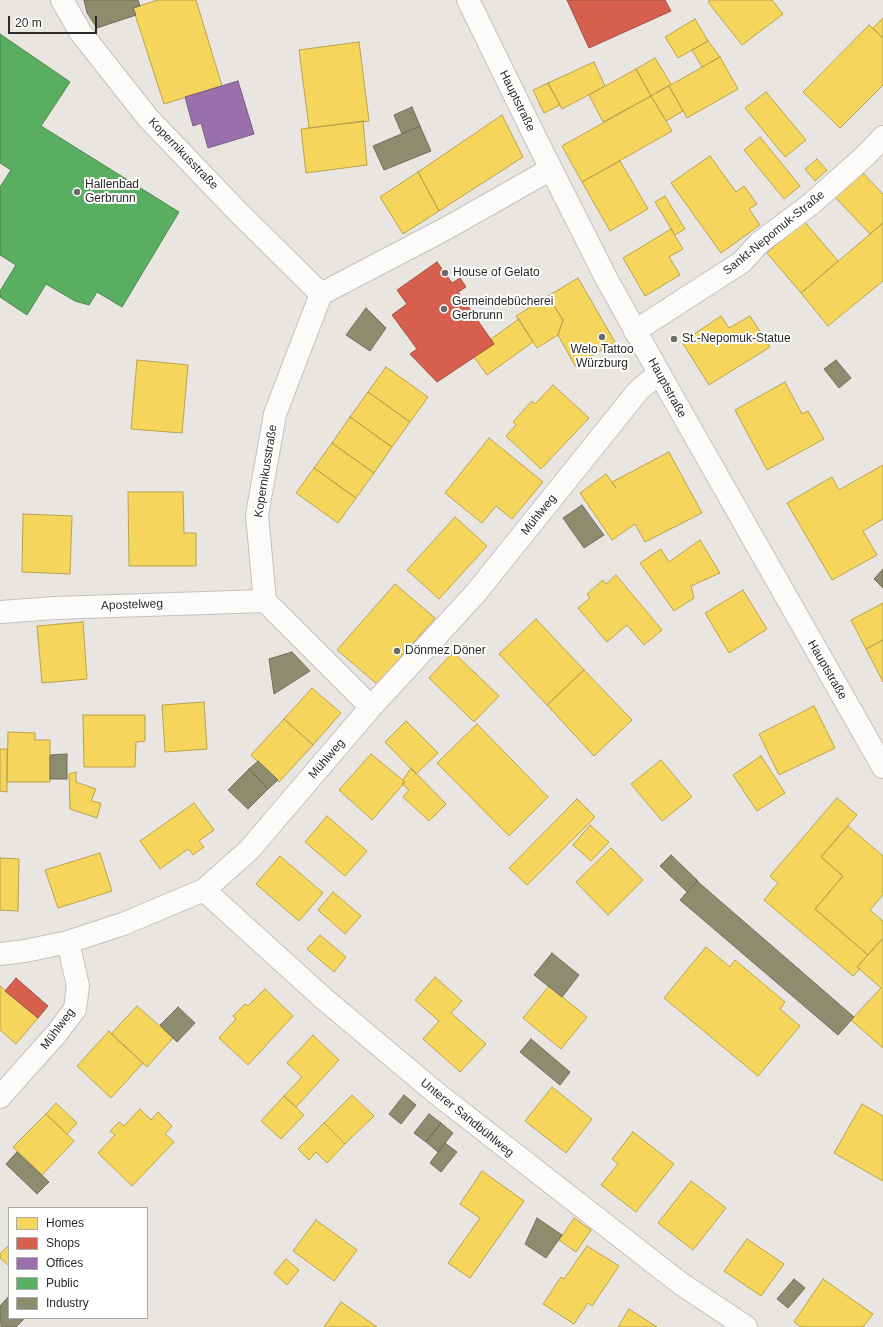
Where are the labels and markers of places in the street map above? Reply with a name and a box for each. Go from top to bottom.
place label: Hallenbad Gerbrunn [85,178,139,206]
marker: Hallenbad Gerbrunn [72,187,82,197]
place label: House of Gelato [453,266,540,280]
marker: House of Gelato [440,268,450,278]
place label: Gemeindebücherei Gerbrunn [452,295,553,323]
marker: Gemeindebücherei Gerbrunn [439,304,449,314]
marker: Welo Tattoo Würzburg [597,332,607,342]
place label: St.-Nepomuk-Statue [682,332,791,346]
marker: St.-Nepomuk-Statue [669,334,679,344]
place label: Welo Tattoo Würzburg [570,343,634,371]
place label: Dönmez Döner [405,644,486,658]
marker: Dönmez Döner [392,646,402,656]

